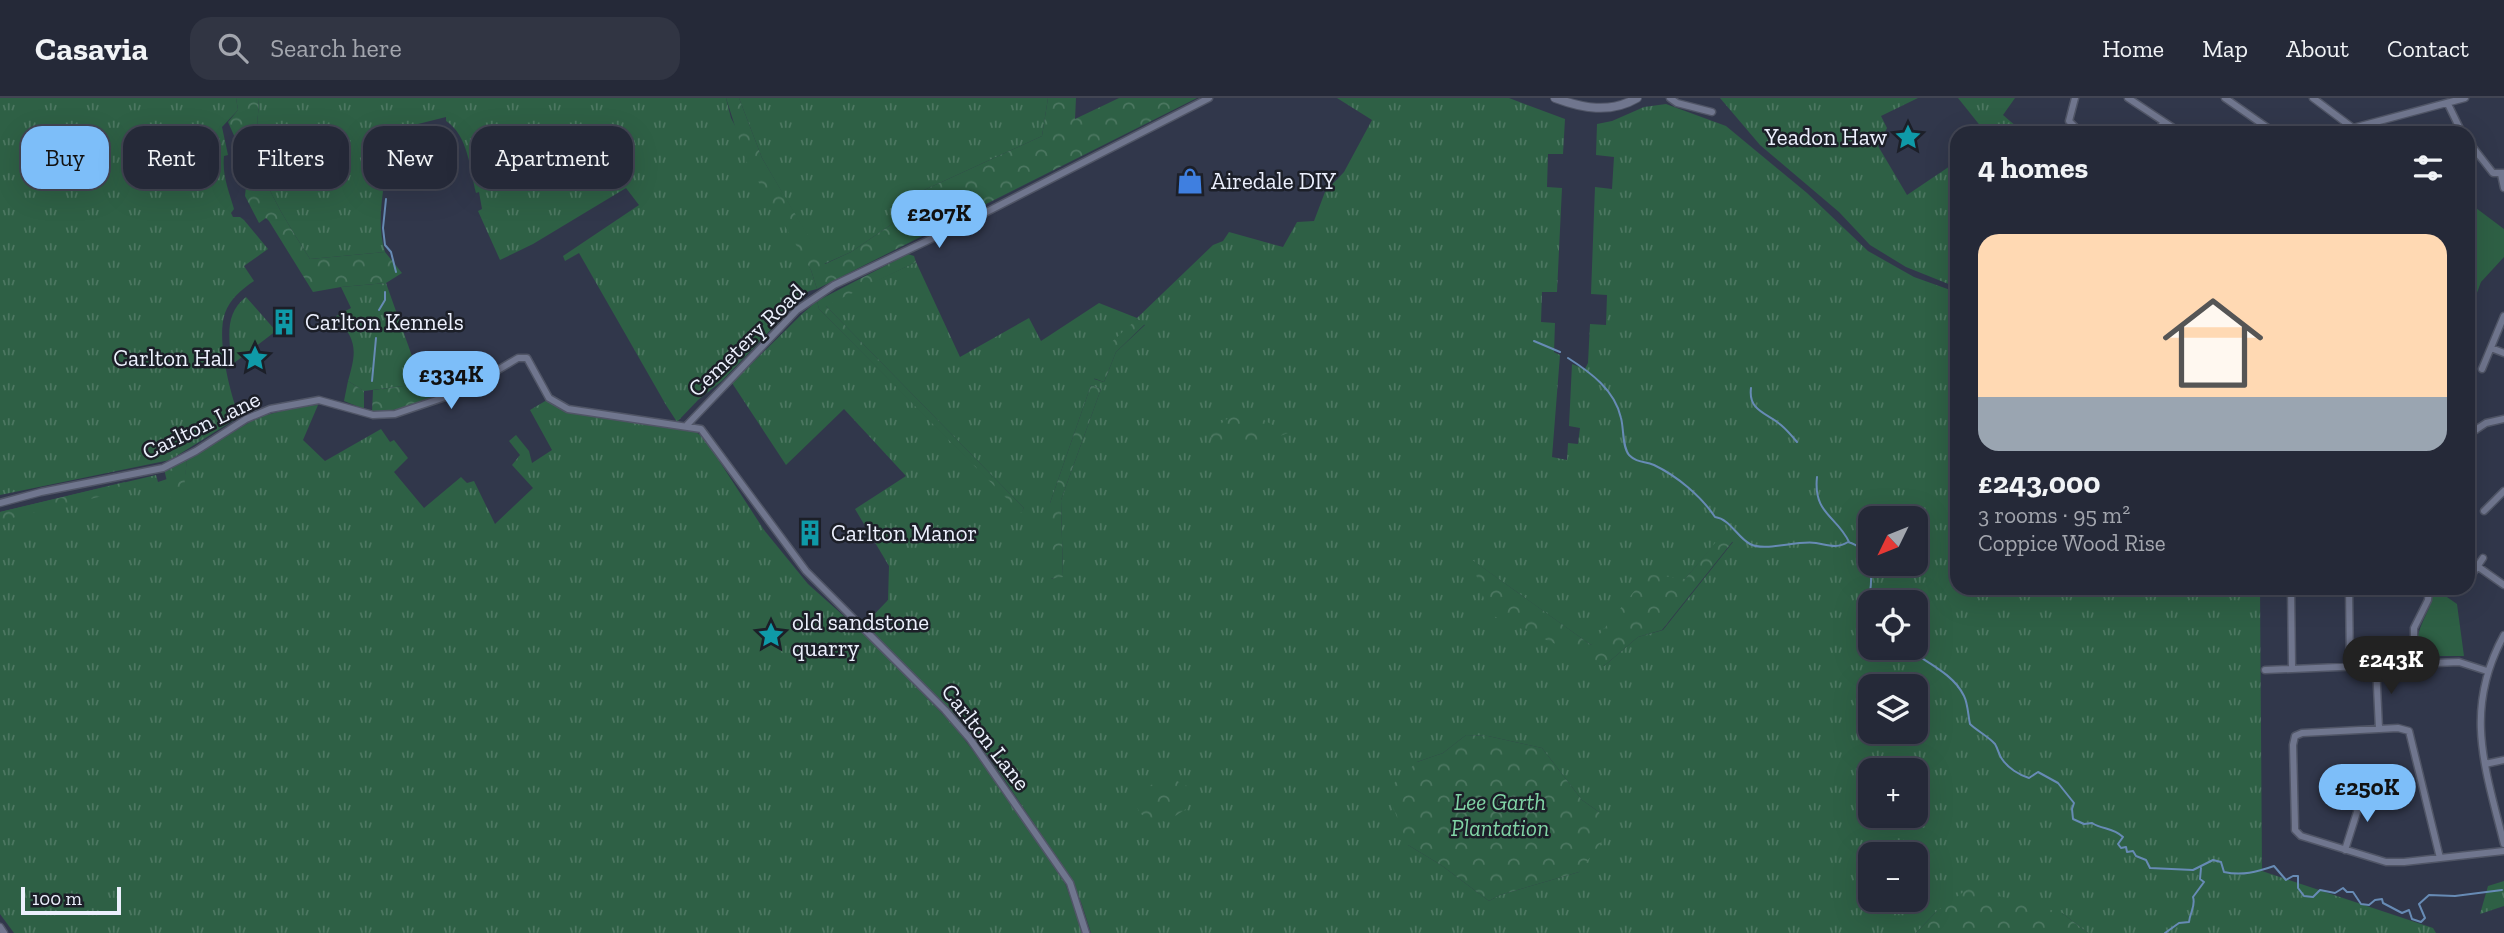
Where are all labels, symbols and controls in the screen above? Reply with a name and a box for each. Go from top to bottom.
search box [190,17,680,80]
text: Casavia [35,29,148,68]
icon: search [214,29,252,67]
text: Search here [270,32,402,64]
text: Home [2102,34,2164,63]
text: Map [2202,34,2248,63]
text: About [2286,34,2349,63]
text: Contact [2387,34,2469,63]
place icon: Yeadon Haw [1893,122,1923,152]
place label: Yeadon Haw [1764,123,1887,151]
chip: Buy [21,126,109,189]
chip: Rent [123,126,219,189]
chip: Filters [233,126,349,189]
chip: New [363,126,457,189]
chip: Apartment [471,126,633,189]
icon: filters [2409,149,2447,187]
text: 4 homes [1978,150,2088,186]
shop icon: Airedale DIY [1175,166,1205,196]
place label: Airedale DIY [1211,167,1337,195]
pin: £207K [890,190,988,250]
text: £207K [907,199,971,227]
street label: Cemetery Road [682,277,810,403]
icon: home [2150,280,2276,406]
building icon: Carlton Kennels [269,307,299,337]
place label: Carlton Kennels [305,308,464,336]
place icon: Carlton Hall [240,343,270,373]
place label: Carlton Hall [113,344,234,372]
pin: £334K [402,352,500,411]
text: £334K [419,360,483,388]
street label: Carlton Lane [137,384,265,466]
text: £243,000 [1978,465,2101,501]
text: 3 rooms · 95 m² [1978,501,2130,529]
north arrow [1858,506,1928,576]
map controls [1858,506,1928,912]
building icon: Carlton Manor [795,518,825,548]
place label: Carlton Manor [831,519,977,547]
text: Coppice Wood Rise [1978,529,2166,557]
button: locate [1858,590,1928,660]
place label: old sandstone quarry [792,608,929,662]
place icon: old sandstone quarry [756,620,786,650]
pin: £243K [2342,636,2440,696]
text: £243K [2359,645,2423,673]
button: layers [1858,674,1928,744]
street label: Carlton Lane [936,678,1036,796]
button: + [1858,758,1928,828]
pin: £250K [2318,764,2416,824]
text: £250K [2335,773,2399,801]
park label: Lee Garth Plantation [1451,788,1549,842]
button: − [1858,842,1928,912]
scale bar [21,884,121,916]
text: 100 m [32,887,82,910]

